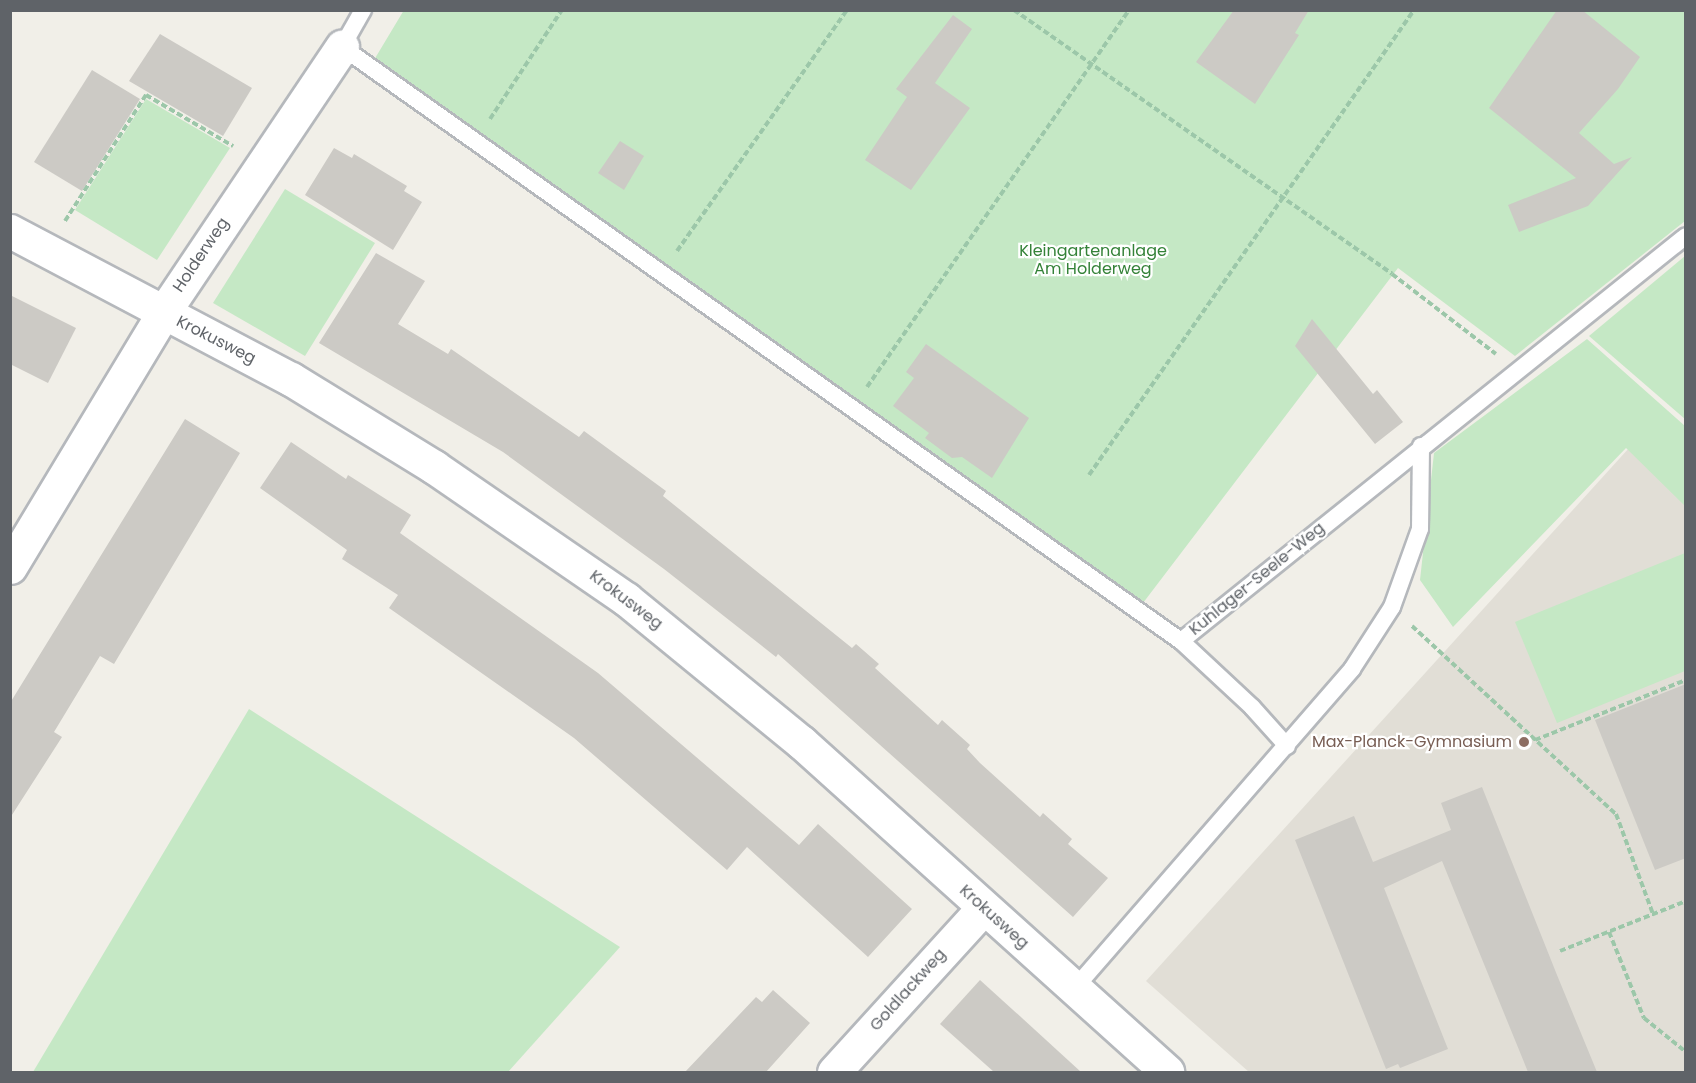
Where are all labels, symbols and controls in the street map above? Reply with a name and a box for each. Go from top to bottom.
street label: Holderweg [169,214,233,296]
park label: Kleingartenanlage Am Holderweg [1019,241,1167,279]
street label: Krokusweg [173,312,259,368]
street label: Kuhlager-Seele-Weg [1185,518,1329,640]
street label: Krokusweg [586,566,666,634]
place label: Max-Planck-Gymnasium [1312,732,1512,752]
marker: Max-Planck-Gymnasium [1517,735,1531,749]
street label: Krokusweg [955,881,1033,953]
street label: Goldlackweg [866,945,950,1035]

